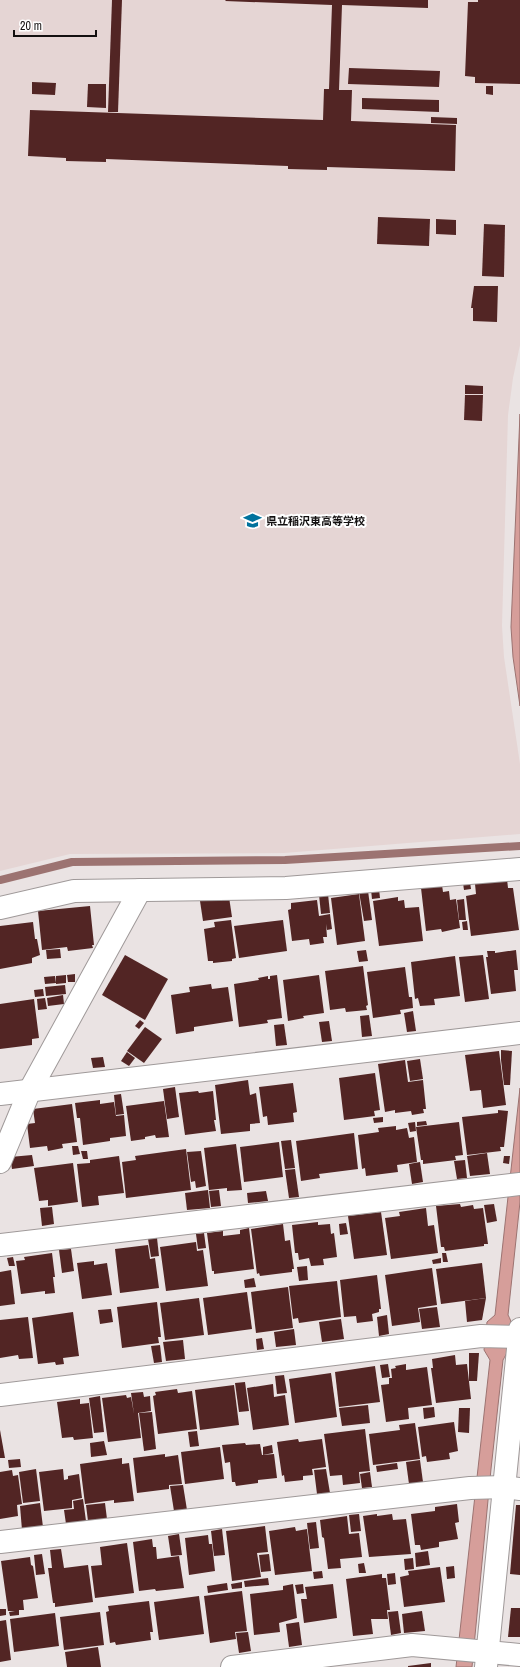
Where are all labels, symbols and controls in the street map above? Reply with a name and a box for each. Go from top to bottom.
scale bar [14,12,96,38]
text: 20 m [20,18,42,34]
school or university icon: 県立稲沢東高等学校 [243,511,263,531]
place label: 県立稲沢東高等学校 [266,514,365,528]

